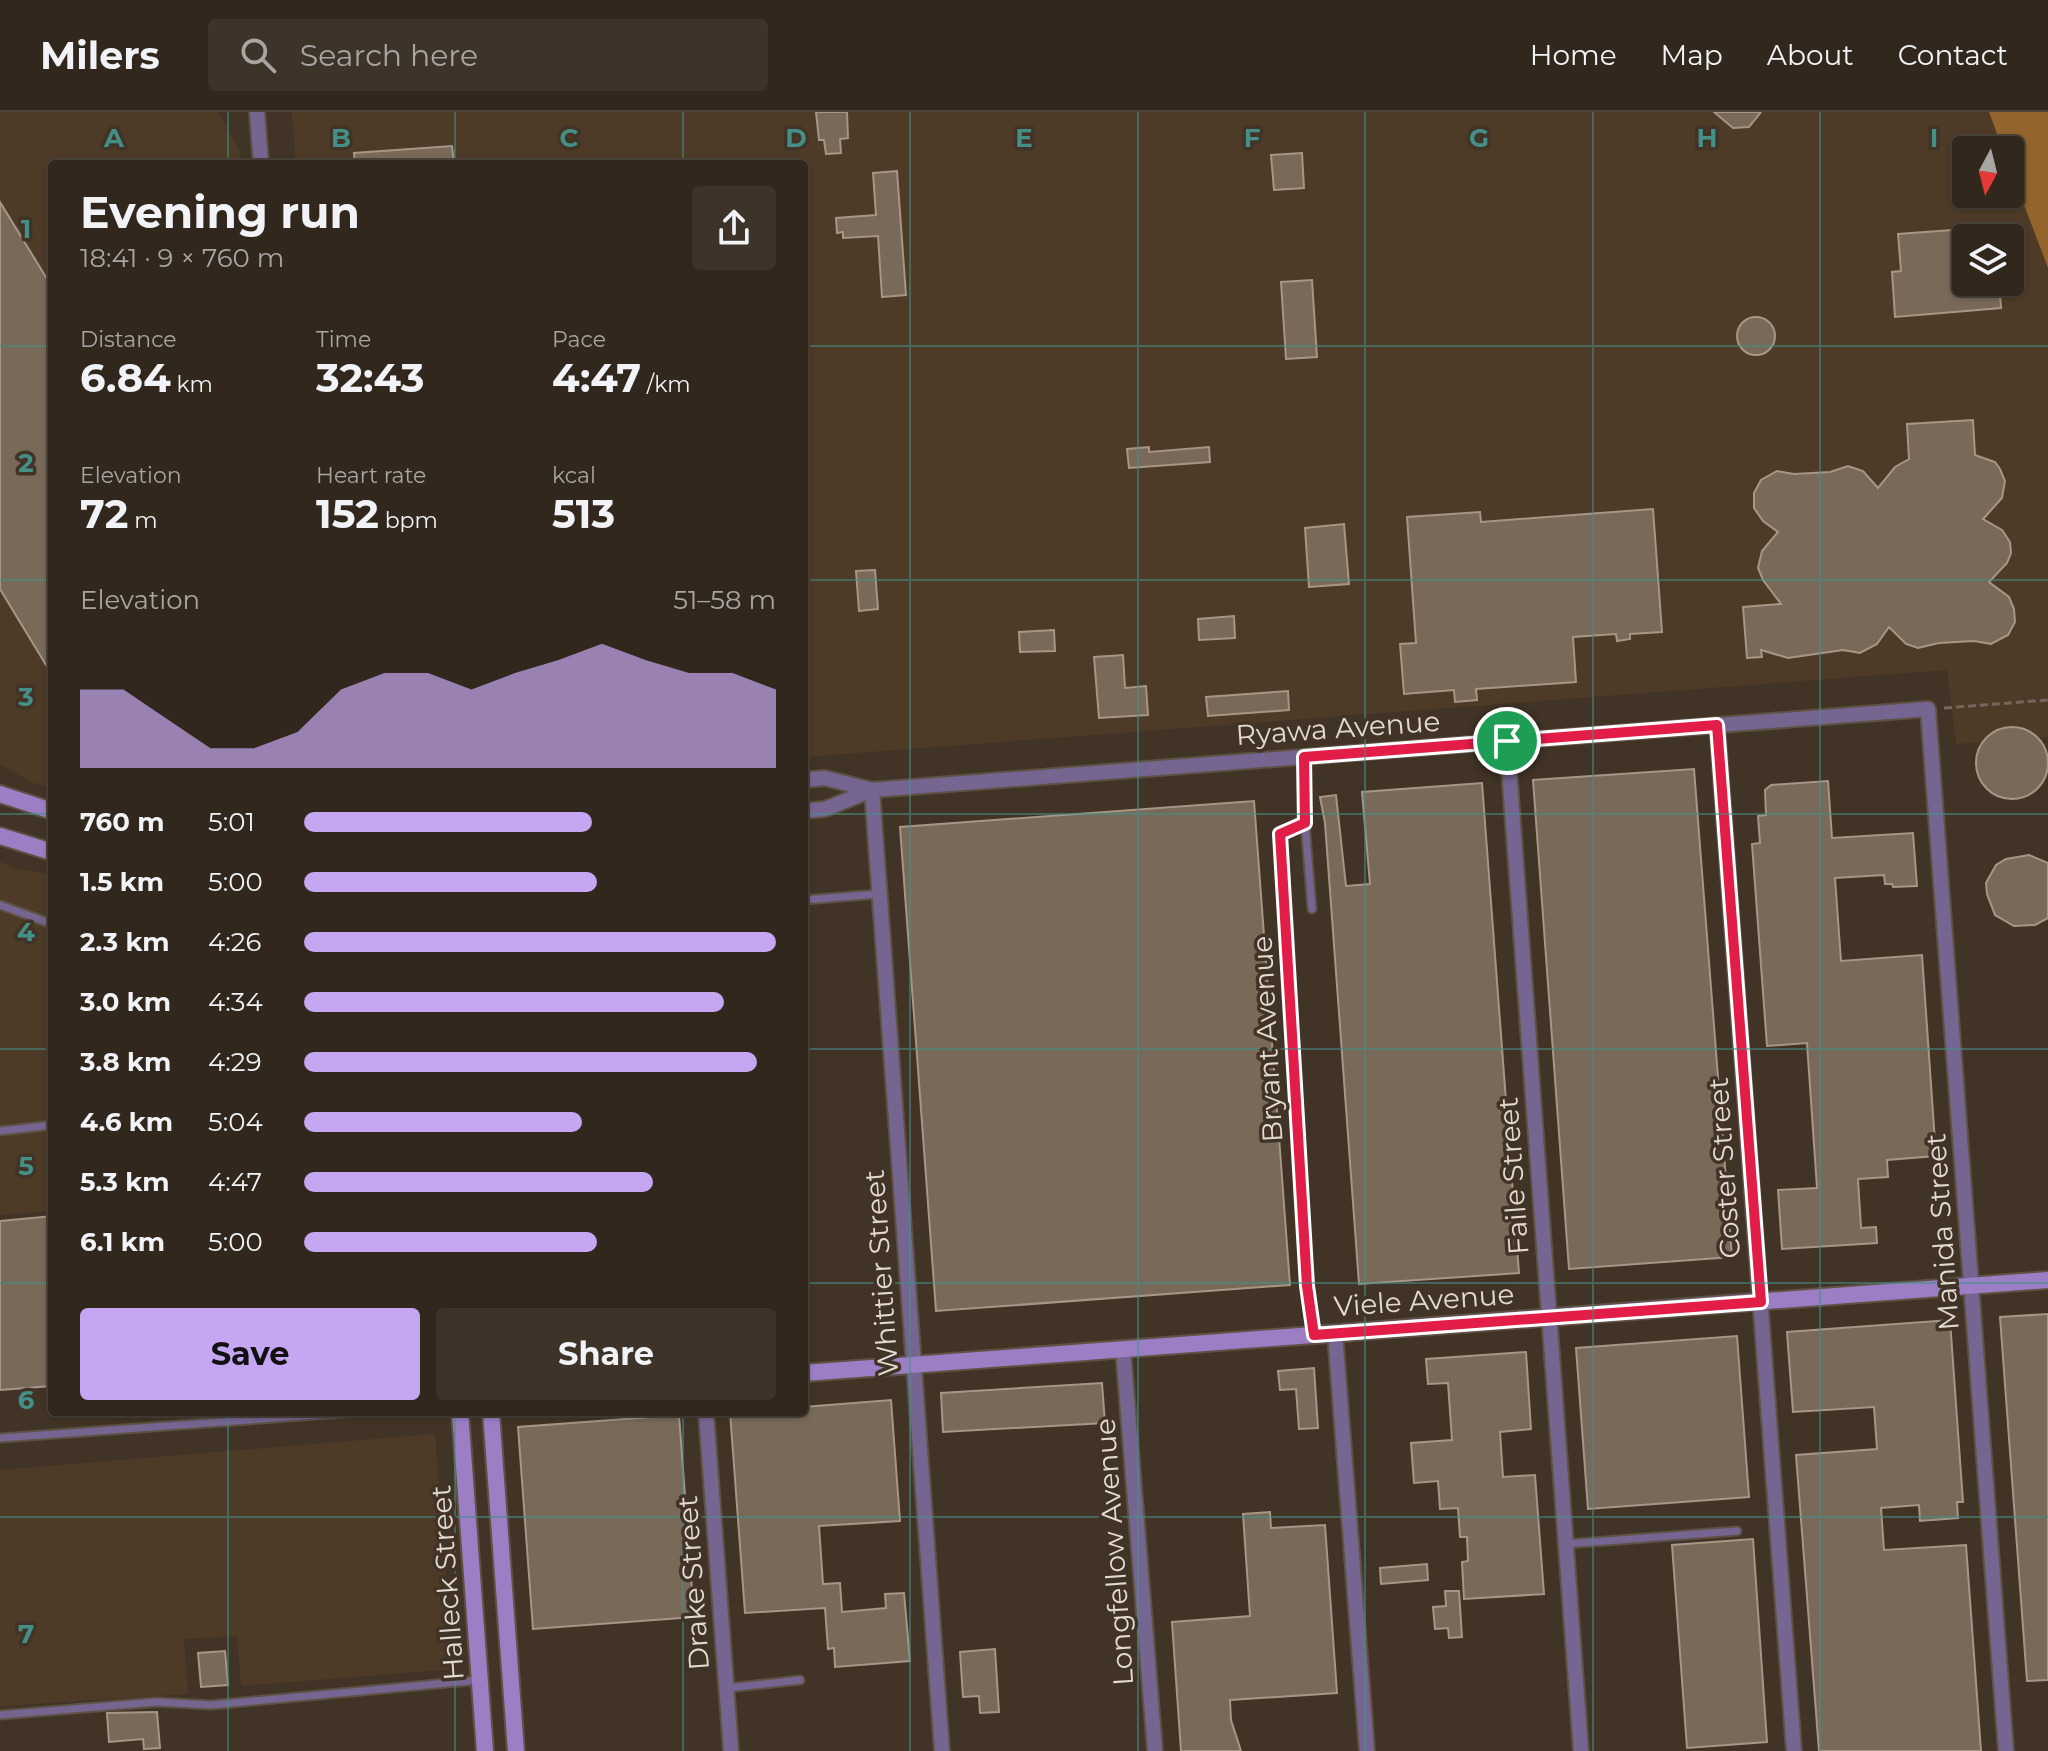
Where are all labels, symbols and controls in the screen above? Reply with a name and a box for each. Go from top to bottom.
search box [208,19,768,91]
text: Milers [40,32,160,79]
icon: search [236,33,280,77]
text: Search here [300,37,478,74]
text: Home [1530,38,1617,72]
text: Map [1661,38,1723,72]
text: About [1767,38,1854,72]
text: Contact [1898,38,2008,72]
text: A [103,122,125,154]
text: B [331,122,351,154]
text: C [560,122,579,154]
text: D [785,122,807,154]
text: E [1015,122,1033,154]
text: F [1244,122,1260,154]
text: G [1469,122,1489,154]
text: H [1696,122,1718,154]
text: I [1930,122,1938,154]
north arrow [1952,136,2024,208]
map controls [1952,136,2024,296]
text: Evening run [80,185,360,239]
button: share [692,186,776,270]
text: 1 [21,213,31,245]
button: layers [1952,224,2024,296]
text: 18:41 · 9 × 760 m [80,242,284,274]
text: Distance [80,326,177,353]
text: Time [316,326,371,353]
text: Pace [552,326,606,353]
text: 6.84 [80,353,171,402]
text: 32:43 [316,353,425,402]
text: 4:47 [552,353,641,402]
text: km [171,371,213,398]
text: /km [641,371,691,398]
text: 2 [18,447,34,479]
text: Elevation [80,462,182,489]
text: Heart rate [316,462,426,489]
text: kcal [552,462,596,489]
text: 72 [80,489,128,538]
text: 152 [316,489,379,538]
text: 513 [552,489,615,538]
text: m [128,507,158,534]
text: bpm [379,507,438,534]
text: Elevation [80,584,200,616]
text: 51–58 m [673,584,776,616]
text: 3 [17,681,34,713]
street label: Ryawa Avenue [1235,704,1441,752]
pin [1473,707,1541,775]
icon: arrive [1485,719,1529,763]
text: 760 m [80,806,164,838]
text: 5:01 [208,806,255,838]
text: 1.5 km [80,866,164,898]
text: 5:00 [208,866,263,898]
text: 4 [17,916,35,948]
text: 2.3 km [80,926,170,958]
text: 4:26 [208,926,261,958]
street label: Bryant Avenue [1245,935,1289,1143]
text: 3.0 km [80,986,171,1018]
text: 4:34 [208,986,263,1018]
text: 3.8 km [80,1046,171,1078]
text: 4:29 [208,1046,261,1078]
street label: Coster Street [1701,1076,1747,1260]
street label: Faile Street [1491,1096,1535,1256]
text: 4.6 km [80,1106,173,1138]
text: 5:04 [208,1106,263,1138]
street label: Manida Street [1918,1132,1966,1332]
text: 5 [18,1150,34,1182]
text: 5.3 km [80,1166,170,1198]
text: 4:47 [208,1166,262,1198]
street label: Whittier Street [857,1169,905,1377]
text: 6.1 km [80,1226,165,1258]
text: 5:00 [208,1226,263,1258]
street label: Viele Avenue [1333,1277,1515,1323]
button: Save [80,1308,420,1400]
button: Share [436,1308,776,1400]
text: 6 [18,1384,35,1416]
street label: Longfellow Avenue [1088,1417,1140,1687]
street label: Halleck Street [423,1484,471,1682]
street label: Drake Street [670,1495,716,1671]
text: 7 [18,1618,34,1650]

